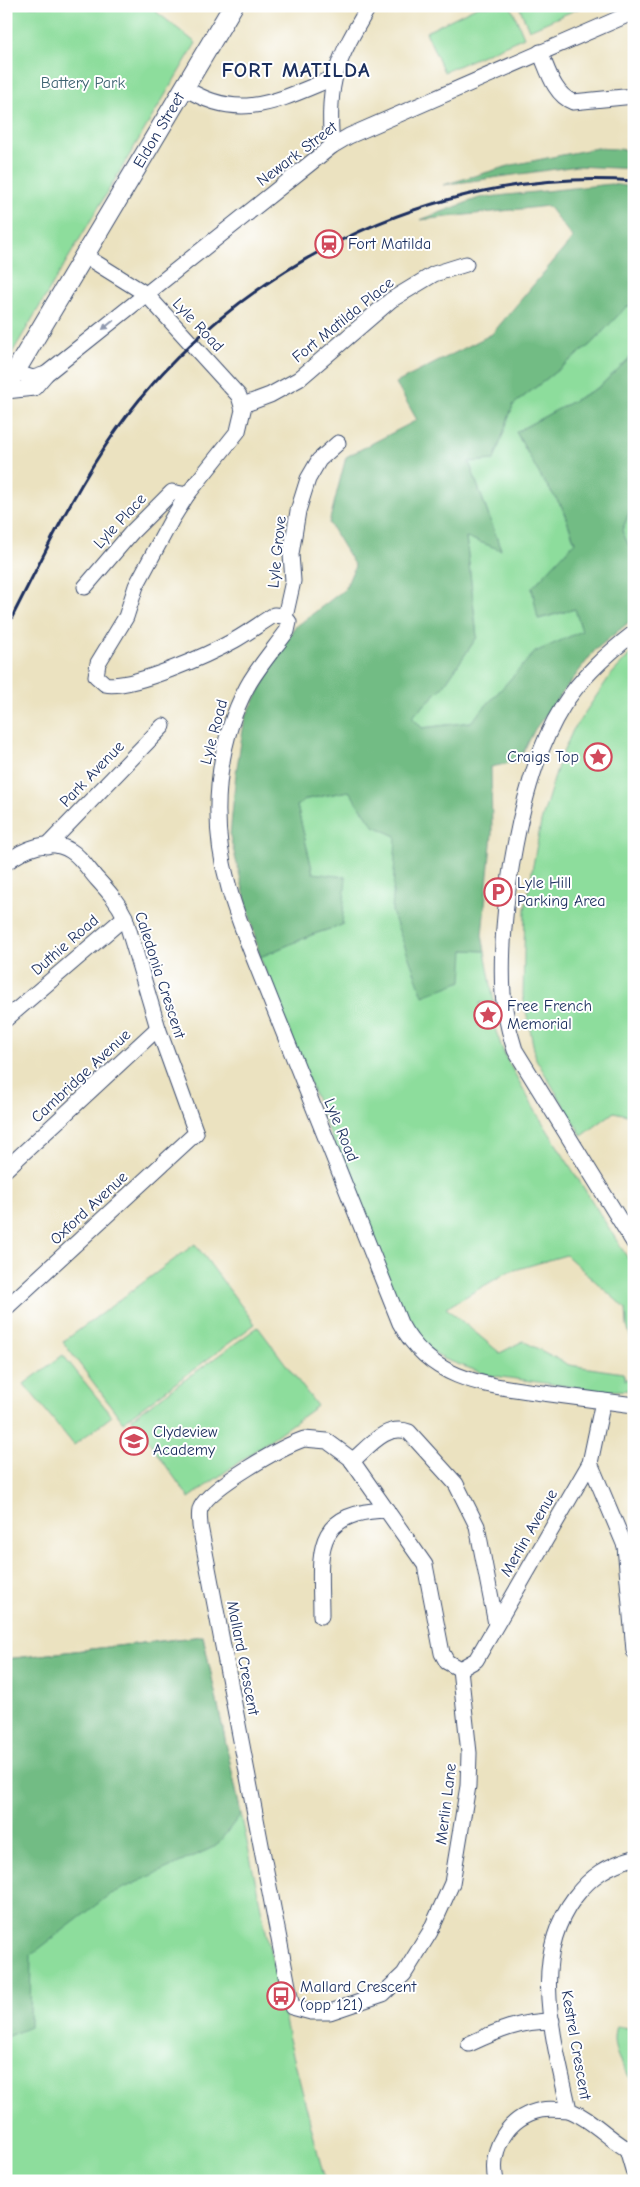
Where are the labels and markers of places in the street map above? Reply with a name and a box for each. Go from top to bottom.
station icon: Fort Matilda [314,229,344,259]
place label: Fort Matilda [348,235,431,253]
place icon: Craigs Top [583,742,613,772]
place label: Craigs Top [507,748,579,766]
place label: Lyle Hill Parking Area [517,874,606,910]
parking icon: Lyle Hill Parking Area [483,877,513,907]
place label: Free French Memorial [507,997,592,1033]
place icon: Free French Memorial [473,1000,503,1030]
place label: Clydeview Academy [153,1423,218,1459]
school or university icon: Clydeview Academy [119,1426,149,1456]
place label: Mallard Crescent (opp 121) [300,1978,417,2014]
bus stop icon: Mallard Crescent (opp 121) [266,1981,296,2011]

